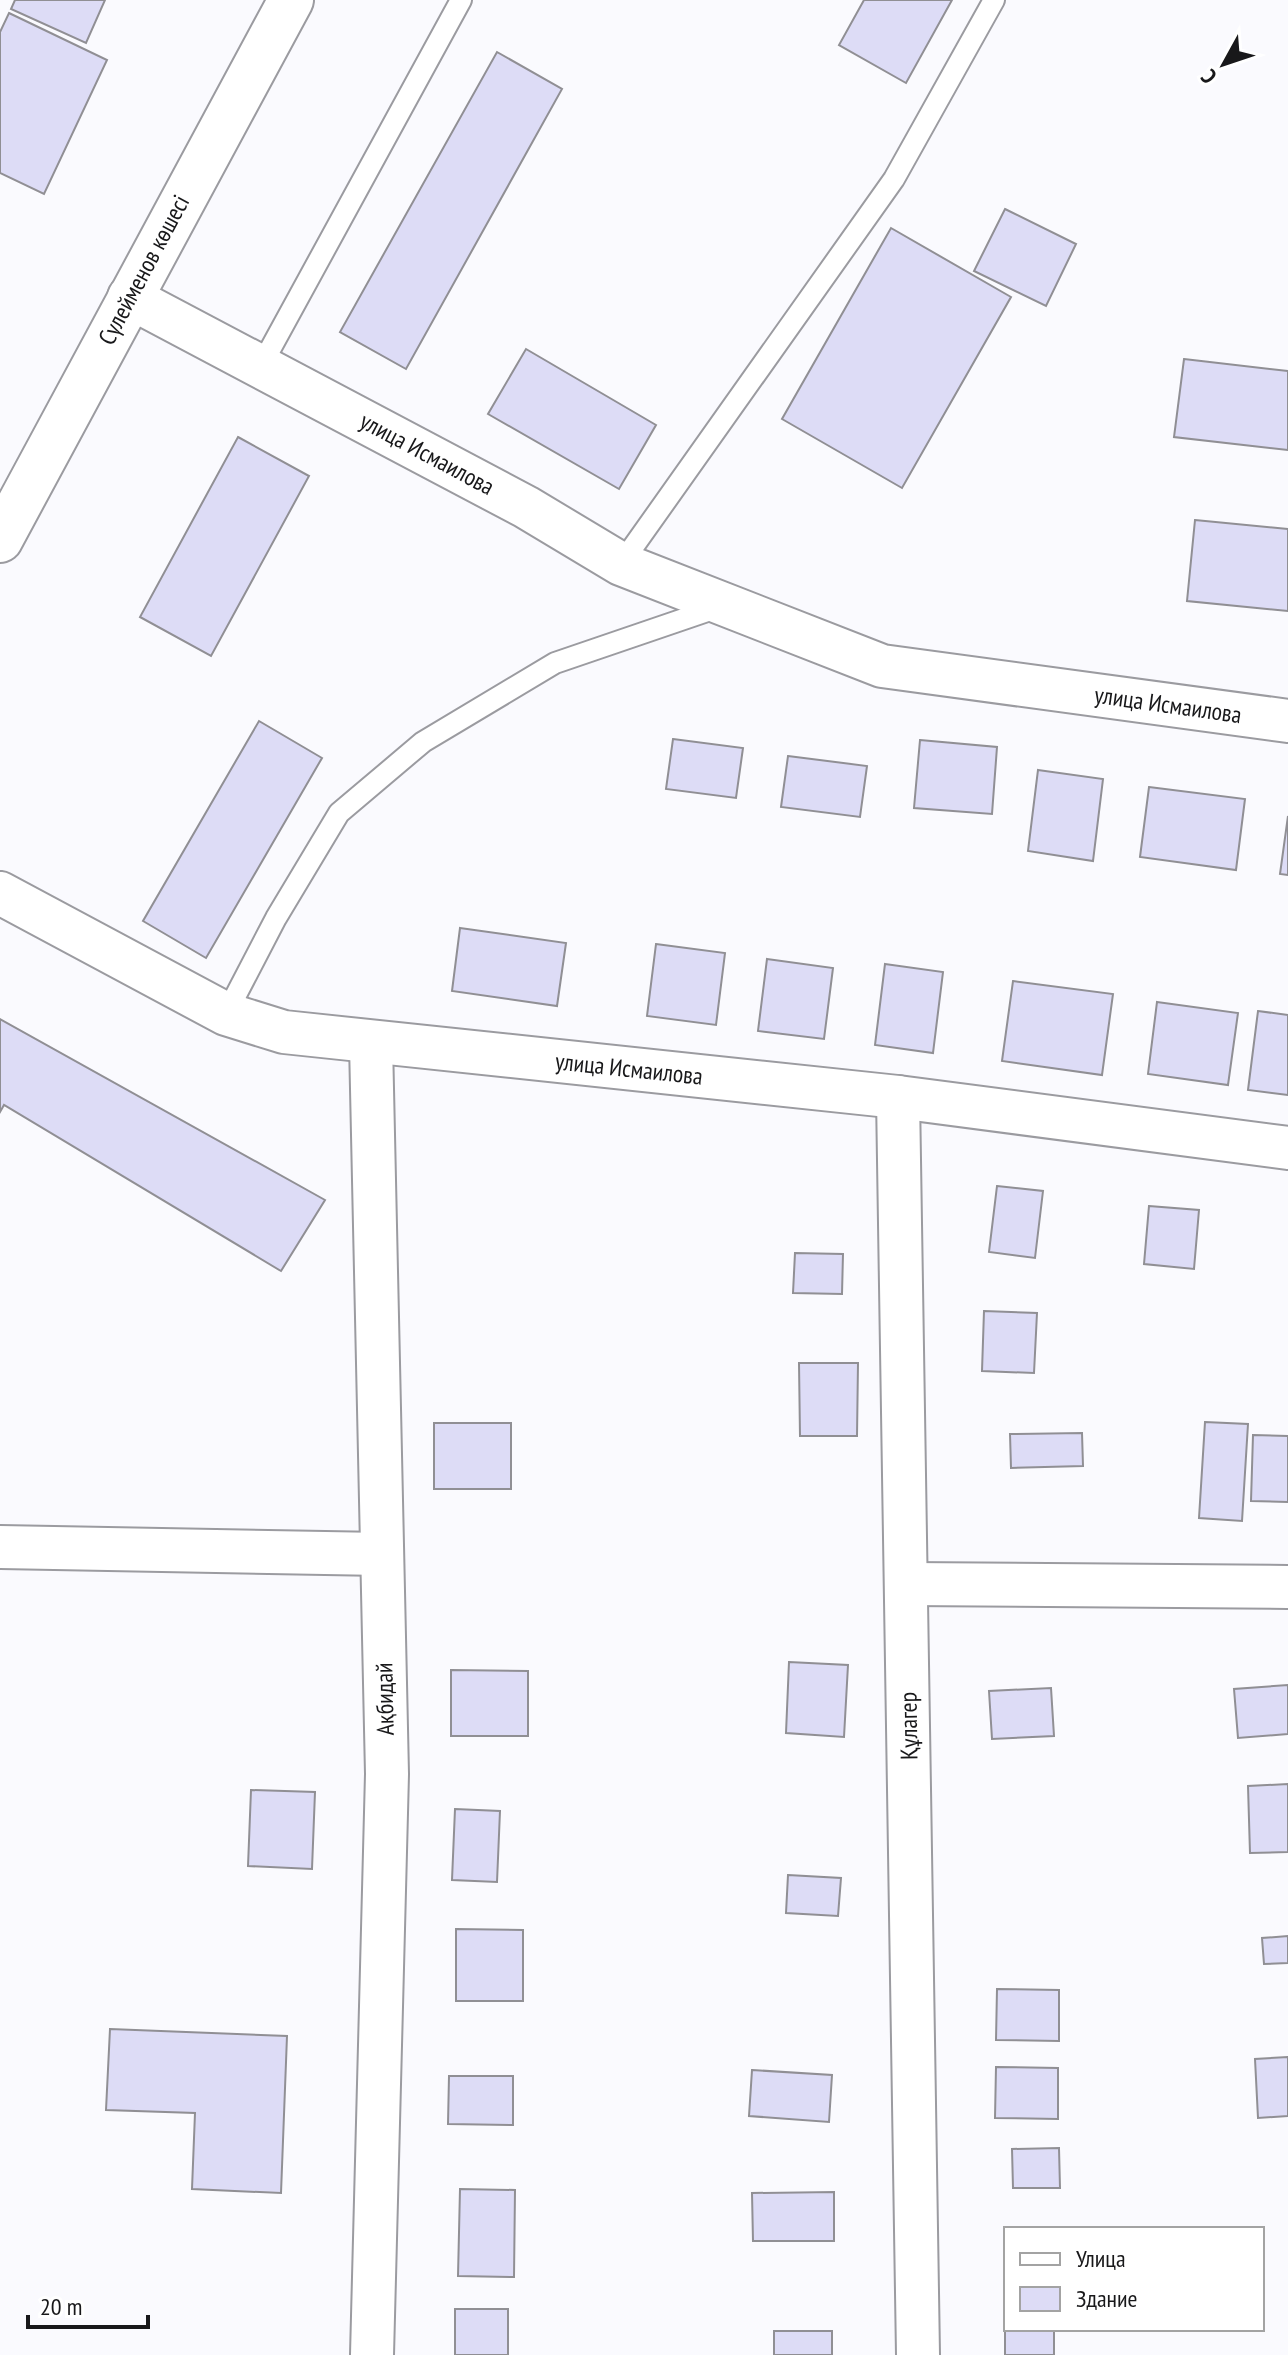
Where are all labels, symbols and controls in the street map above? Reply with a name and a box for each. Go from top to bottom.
north arrow [1184,24,1264,104]
text: С [1195,64,1223,90]
street label: Сүлейменов көшесі [91,190,196,350]
street label: улица Исмаилова [355,405,500,502]
street label: улица Исмаилова [1093,679,1243,730]
street label: улица Исмаилова [554,1045,704,1092]
street label: Ақбидай [368,1662,401,1736]
street label: Құлагер [892,1692,925,1760]
legend [1004,2227,1264,2331]
text: Улица [1076,2243,1126,2274]
scale bar [28,2279,148,2329]
text: Здание [1076,2283,1137,2314]
text: 20 m [40,2291,82,2322]

